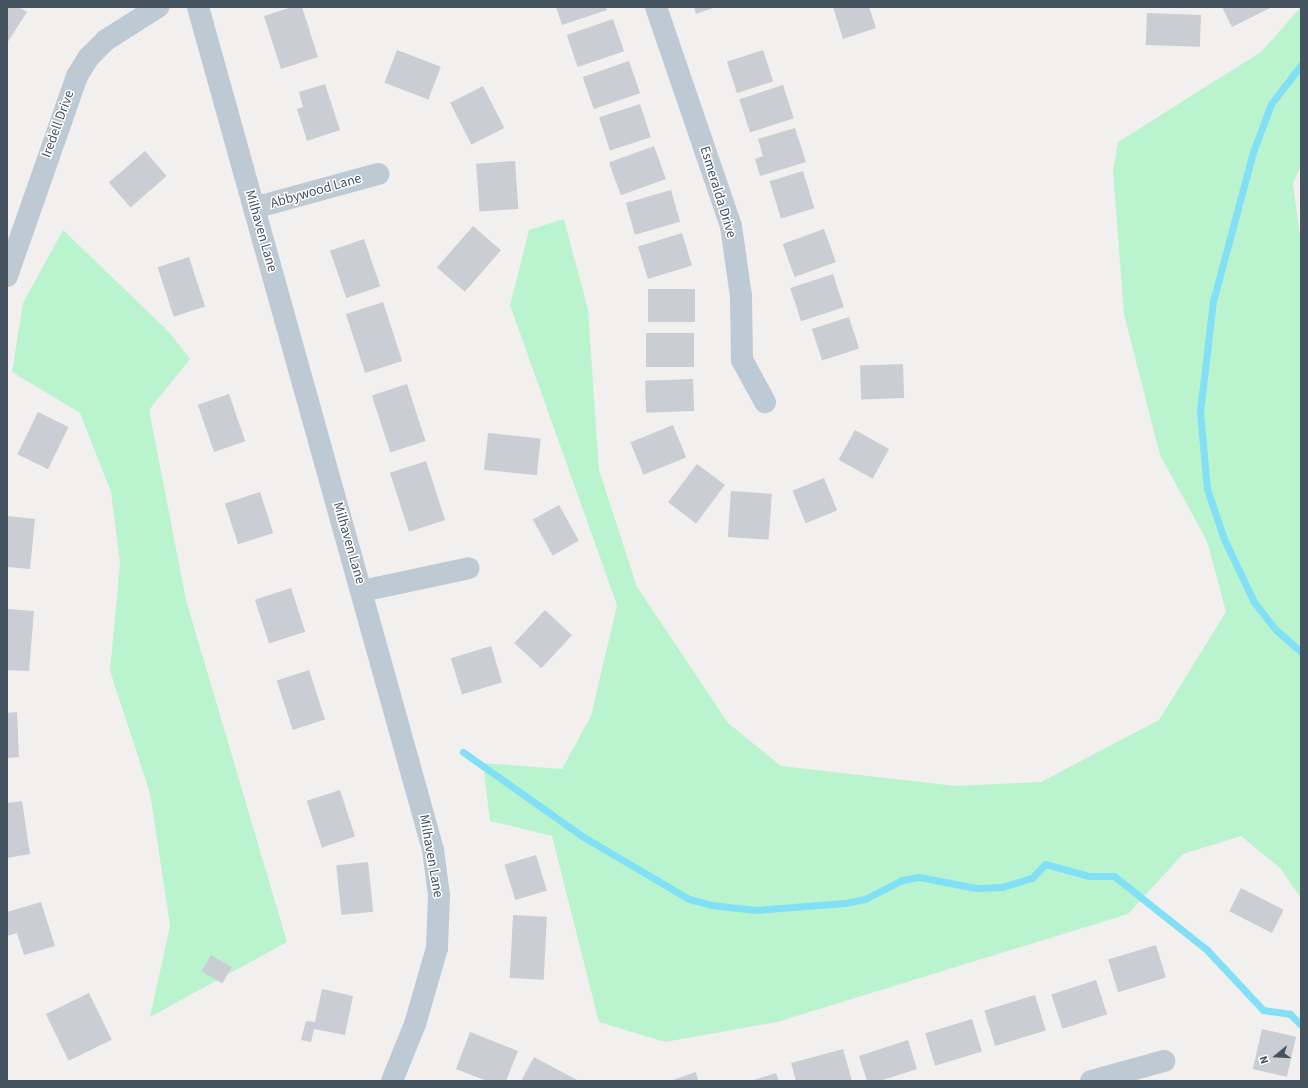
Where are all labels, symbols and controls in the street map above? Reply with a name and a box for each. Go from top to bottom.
street label: Iredell Drive [38,88,78,160]
street label: Esmeralda Drive [696,144,740,240]
street label: Abbywood Lane [269,170,363,212]
street label: Milhaven Lane [241,188,281,274]
street label: Milhaven Lane [329,500,369,586]
street label: Milhaven Lane [415,813,447,899]
north arrow [1256,1036,1296,1076]
text: N [1256,1054,1272,1066]

